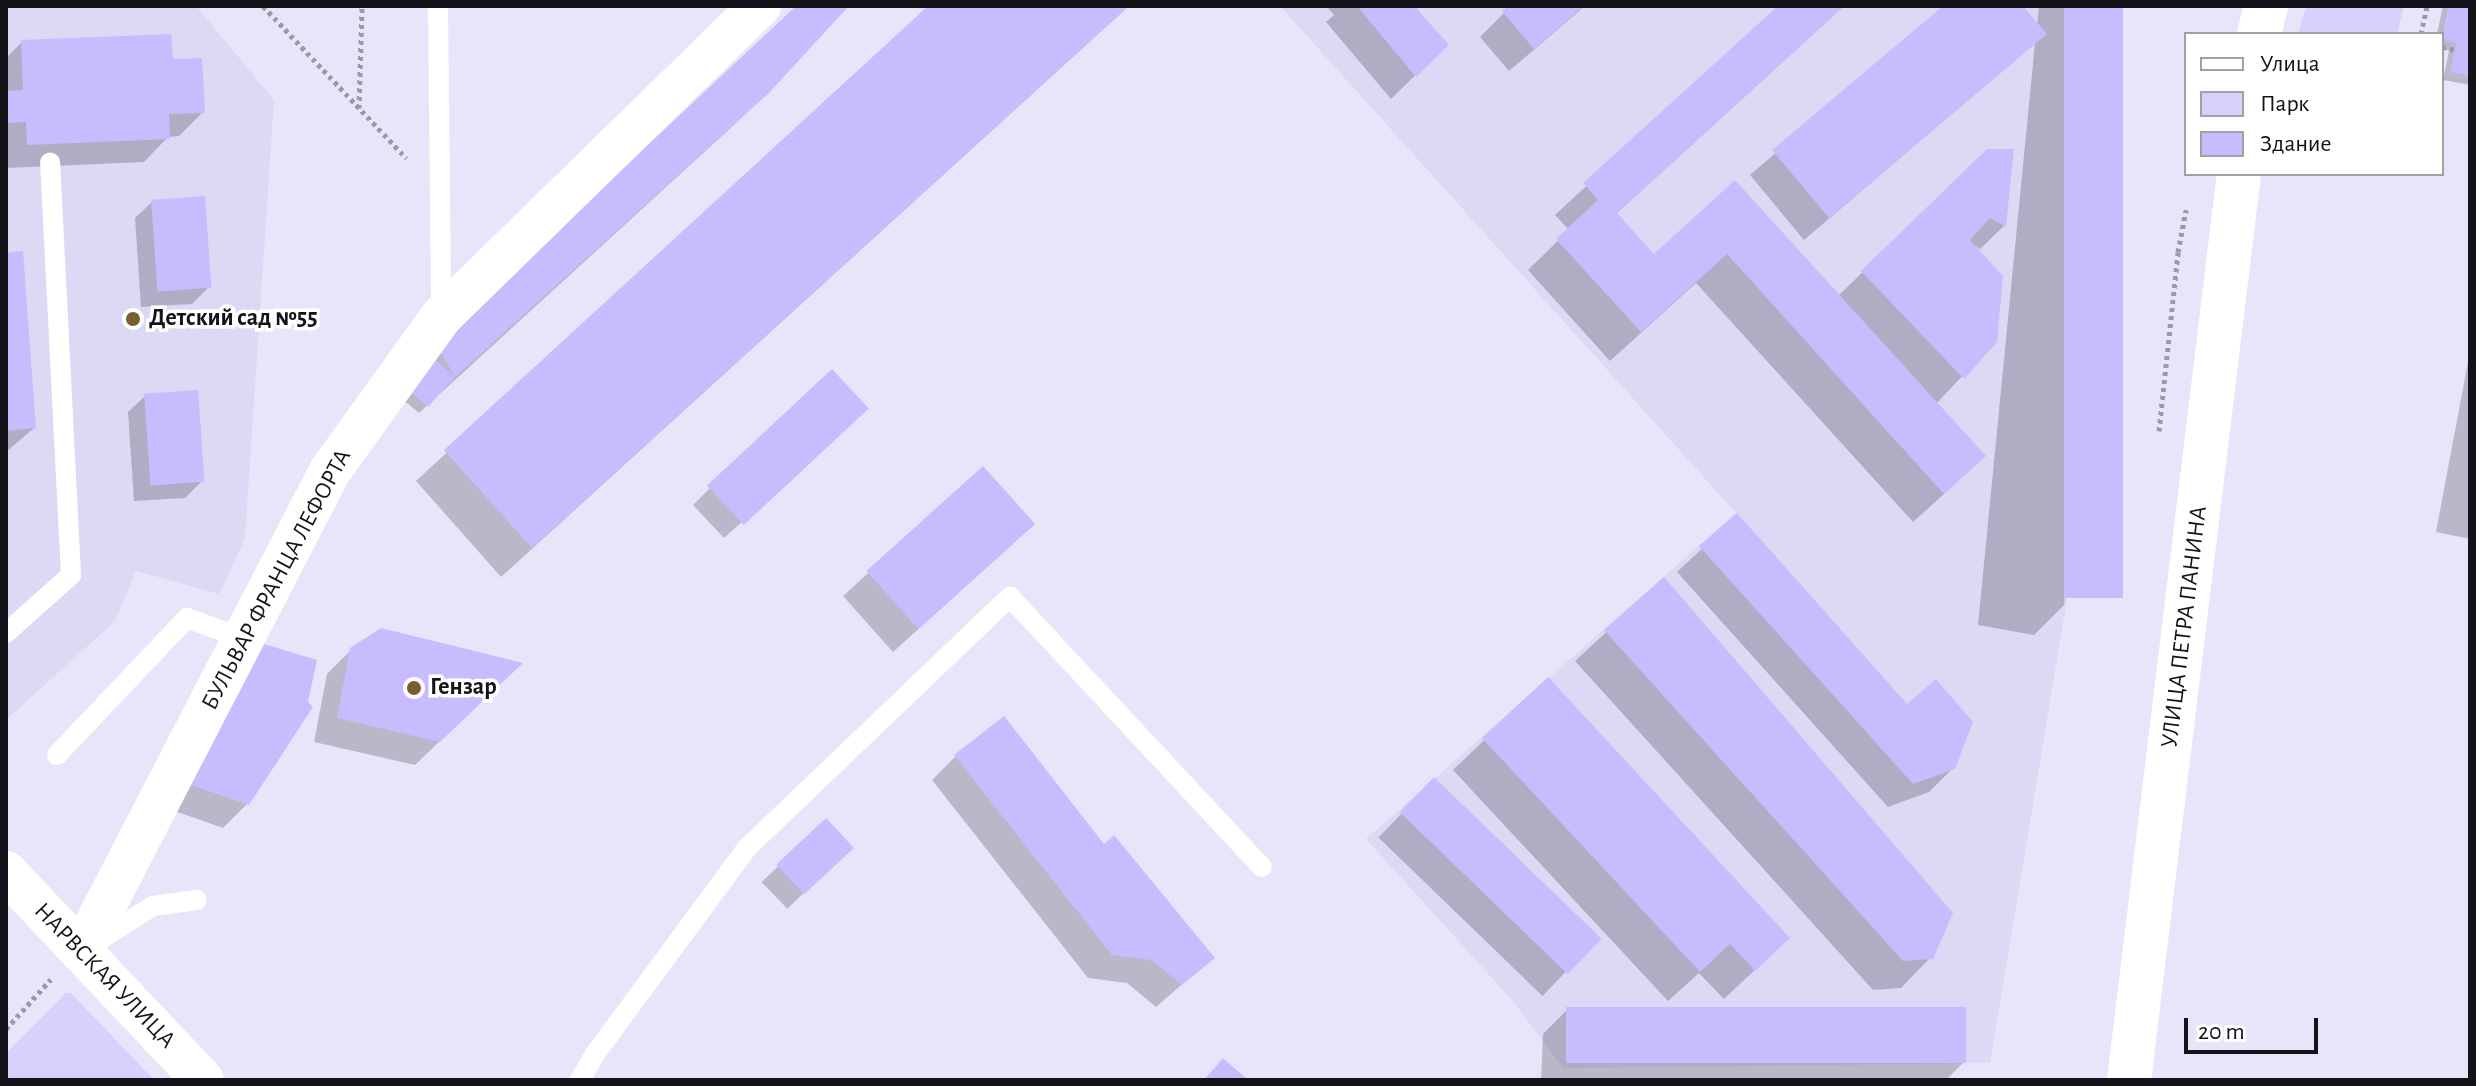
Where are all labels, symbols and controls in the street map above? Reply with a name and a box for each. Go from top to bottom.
legend [2184,32,2444,176]
text: Улица [2260,52,2320,76]
text: Парк [2260,92,2309,116]
text: Здание [2260,132,2331,156]
place label: Детский сад №55 [149,305,318,333]
marker: Детский сад №55 [124,310,142,328]
street label: БУЛЬВАР ФРАНЦА ЛЕФОРТА [196,445,358,715]
street label: УЛИЦА ПЕТРА ПАНИНА [2156,504,2214,750]
place label: Гензар [430,674,497,702]
marker: Гензар [405,679,423,697]
street label: НАРВСКАЯ УЛИЦА [27,897,181,1055]
scale bar [2188,1002,2322,1052]
text: 20 m [2198,1020,2245,1044]

